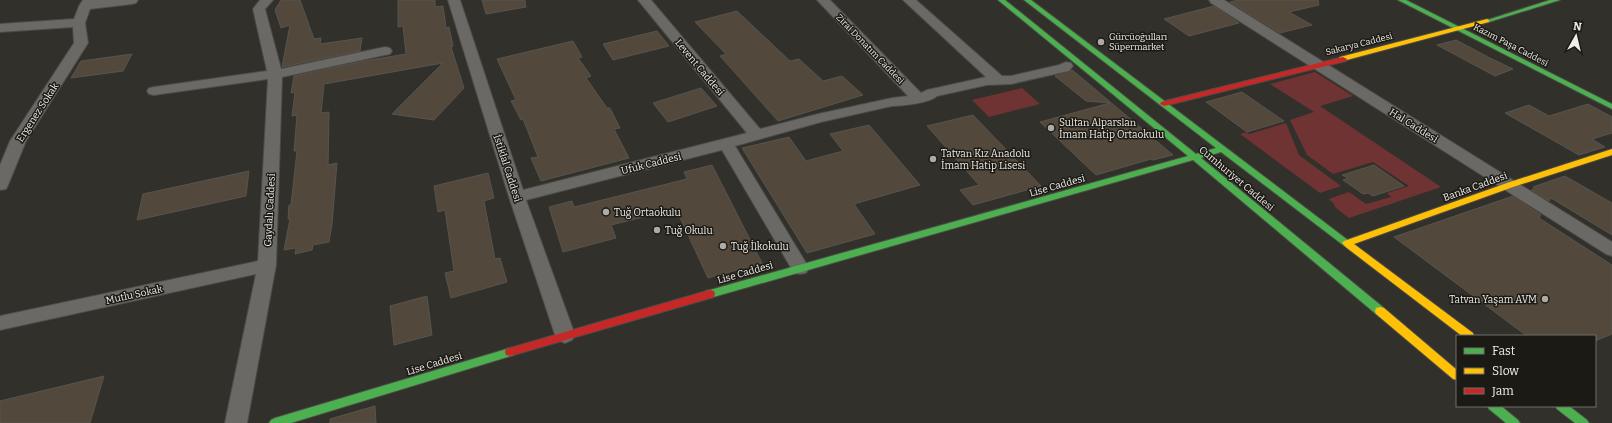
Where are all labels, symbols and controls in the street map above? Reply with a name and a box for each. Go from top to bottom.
street label: Zirai Donatım Caddesi [834,12,906,86]
north arrow [1556,16,1596,56]
text: N [1572,20,1583,34]
street label: Kazım Paşa Caddesi [1472,22,1550,68]
street label: Sakarya Caddesi [1325,31,1394,57]
place label: Gürcüoğulları Süpermarket [1109,32,1168,52]
street label: Levent Caddesi [672,37,726,98]
marker: Gürcüoğulları Süpermarket [1096,37,1106,47]
street label: Ergenez Sokak [14,80,62,144]
street label: Hal Caddesi [1387,106,1440,146]
place label: Sultan Alparslan İmam Hatip Ortaokulu [1059,117,1164,141]
marker: Sultan Alparslan İmam Hatip Ortaokulu [1046,123,1056,133]
street label: İstiklal Caddesi [491,132,525,204]
street label: Cumhuriyet Caddesi [1196,144,1276,214]
place label: Tatvan Kız Anadolu İmam Hatip Lisesi [941,148,1030,172]
street label: Ufuk Caddesi [620,151,683,177]
marker: Tatvan Kız Anadolu İmam Hatip Lisesi [928,154,938,164]
street label: Banka Caddesi [1441,170,1509,204]
street label: Lise Caddesi [1028,172,1087,200]
street label: Gaydalı Caddesi [262,173,278,247]
place label: Tuğ Ortaokulu [614,206,681,219]
marker: Tuğ Ortaokulu [601,207,611,217]
place label: Tuğ Okulu [665,224,713,237]
marker: Tuğ Okulu [652,225,662,235]
place label: Tuğ İlkokulu [731,239,789,253]
marker: Tuğ İlkokulu [718,241,728,251]
street label: Lise Caddesi [716,259,775,287]
street label: Mutlu Sokak [105,283,164,307]
place label: Tatvan Yaşam AVM [1449,294,1537,306]
marker: Tatvan Yaşam AVM [1540,294,1550,304]
legend [1456,335,1596,407]
text: Fast [1492,344,1516,358]
street label: Lise Caddesi [405,350,464,378]
text: Slow [1492,364,1519,378]
text: Jam [1491,384,1514,398]

